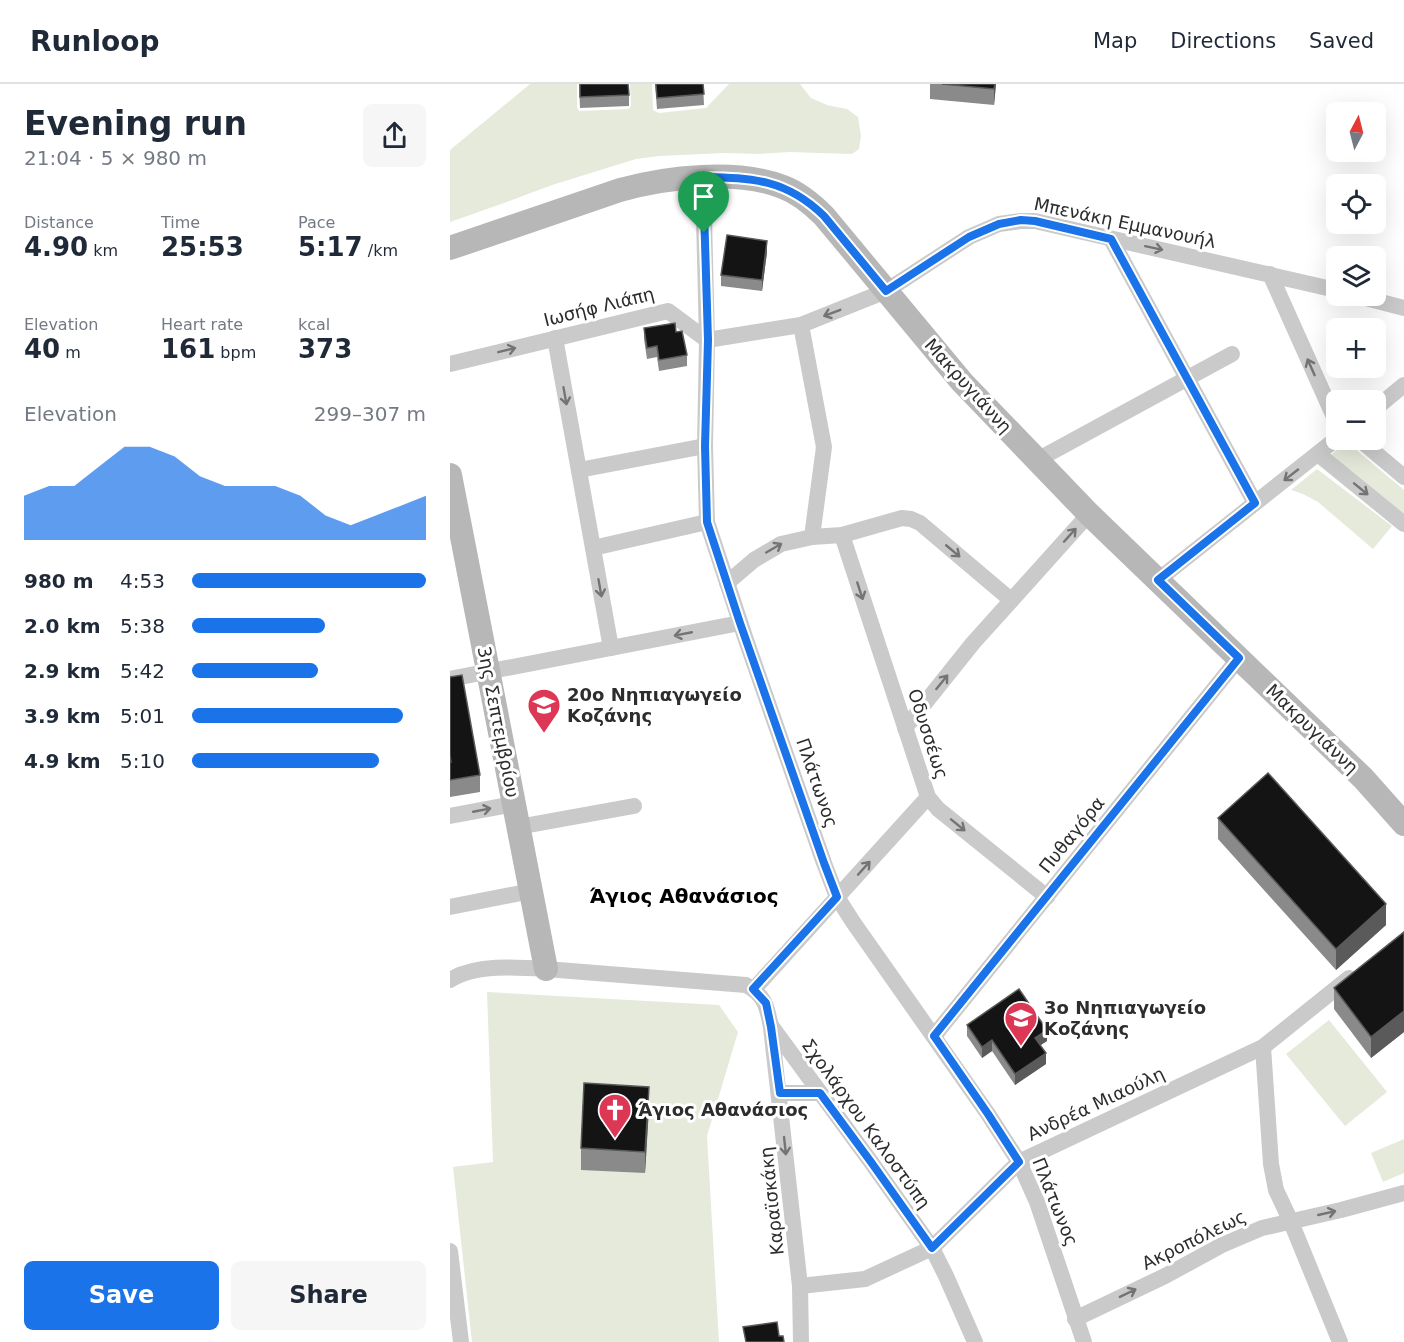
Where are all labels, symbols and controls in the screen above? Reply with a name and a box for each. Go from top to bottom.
text: Runloop [30,25,160,58]
text: Map [1093,29,1137,53]
text: Directions [1170,29,1276,53]
text: Saved [1309,29,1374,53]
north arrow [1326,102,1386,162]
map controls [1326,102,1386,450]
text: Evening run [24,104,247,143]
button: share [363,104,426,167]
text: 21:04 · 5 × 980 m [24,146,207,170]
pin [678,171,729,233]
button: locate [1326,174,1386,234]
icon: arrive [687,180,720,213]
street label: Μπενάκη Εμμανουήλ [1032,193,1218,252]
text: Distance [24,213,94,232]
text: Time [161,213,200,232]
text: Pace [298,213,335,232]
text: 4.90 [24,232,88,262]
text: 25:53 [161,232,244,262]
text: 5:17 [298,232,363,262]
text: km [88,241,118,260]
text: /km [363,241,398,260]
one-way arrow [1143,243,1163,254]
button: layers [1326,246,1386,306]
street label: Ιωσήφ Λιάπη [541,283,656,330]
one-way arrow [823,308,842,319]
text: Elevation [24,315,98,334]
text: Heart rate [161,315,243,334]
text: kcal [298,315,330,334]
button: + [1326,318,1386,378]
text: 40 [24,334,60,364]
text: 161 [161,334,215,364]
text: 373 [298,334,352,364]
street label: Μακρυγιάννη [920,334,1016,437]
text: m [60,343,81,362]
text: bpm [215,343,256,362]
one-way arrow [497,344,516,356]
one-way arrow [1305,358,1317,376]
one-way arrow [560,386,571,405]
button: − [1326,390,1386,450]
text: Elevation [24,402,117,426]
text: 299–307 m [314,402,426,426]
one-way arrow [1283,468,1299,481]
one-way arrow [1353,482,1369,495]
one-way arrow [1063,528,1077,543]
one-way arrow [765,542,782,554]
one-way arrow [945,544,960,558]
text: 980 m [24,569,94,593]
text: 4:53 [120,569,165,593]
one-way arrow [595,577,606,597]
one-way arrow [856,581,867,600]
text: 2.0 km [24,614,101,638]
text: 5:38 [120,614,165,638]
one-way arrow [674,629,693,640]
street label: 3ης Σεπτεμβρίου [474,645,523,799]
text: 2.9 km [24,659,101,683]
text: 5:42 [120,659,165,683]
one-way arrow [935,675,948,691]
street label: Μακρυγιάννη [1262,679,1363,778]
place label: 20ο Νηπιαγωγείο Κοζάνης [567,684,742,726]
street label: Οδυσσέως [904,686,953,782]
school or university icon: 20ο Νηπιαγωγείο Κοζάνης [526,687,562,734]
text: 3.9 km [24,704,101,728]
text: 5:01 [120,704,165,728]
street label: Πλάτωνος [792,735,843,831]
text: 4.9 km [24,749,101,773]
text: 5:10 [120,749,165,773]
street label: Πυθαγόρα [1035,792,1109,877]
one-way arrow [471,804,491,815]
one-way arrow [950,818,966,831]
one-way arrow [857,861,871,876]
district label: Άγιος Αθανάσιος [589,884,779,908]
place label: 3ο Νηπιαγωγείο Κοζάνης [1044,997,1206,1039]
school or university icon: 3ο Νηπιαγωγείο Κοζάνης [1003,1000,1039,1047]
street label: Σχολάρχου Καλοστύπη [798,1035,935,1213]
street label: Ανδρέα Μιαούλη [1024,1063,1168,1145]
church icon: Άγιος Αθανάσιος [597,1092,633,1139]
place label: Άγιος Αθανάσιος [638,1099,808,1120]
one-way arrow [780,1136,791,1156]
street label: Καραϊσκάκη [755,1146,788,1256]
street label: Πλάτωνος [1028,1154,1083,1249]
street label: Ακροπόλεως [1138,1205,1249,1274]
one-way arrow [1317,1207,1337,1218]
button: Save [24,1261,219,1330]
button: Share [231,1261,426,1330]
one-way arrow [1119,1287,1137,1299]

